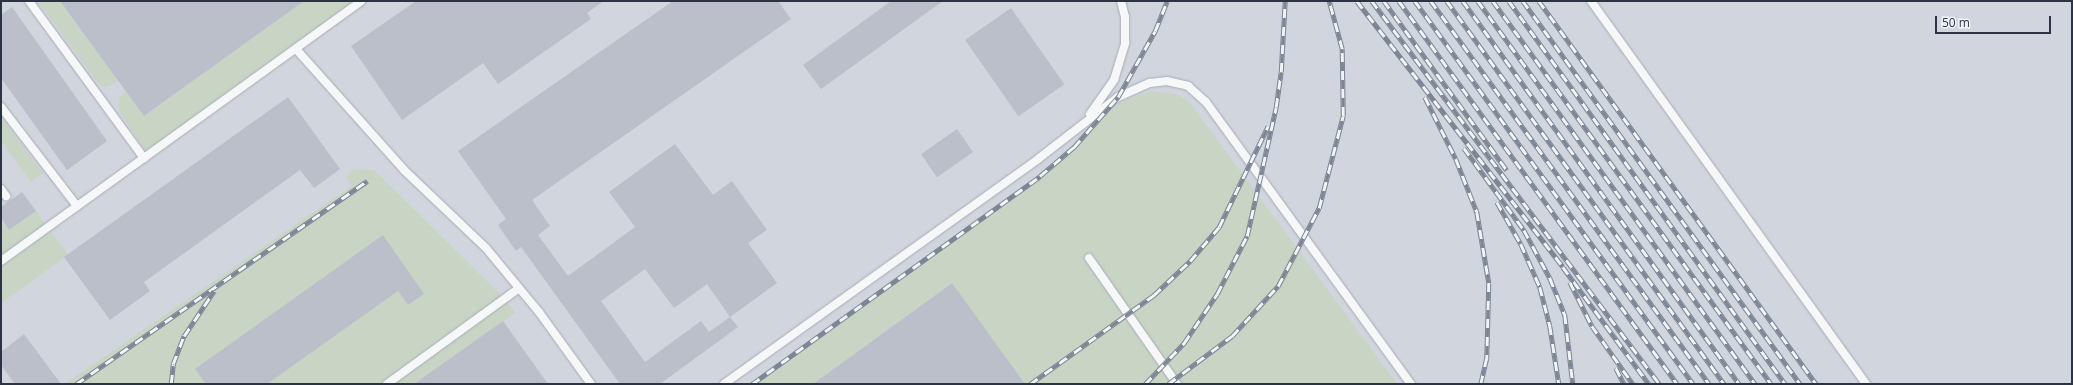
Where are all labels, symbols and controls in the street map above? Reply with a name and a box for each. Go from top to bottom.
scale bar [1937,8,2053,34]
text: 50 m [1942,14,1970,31]

